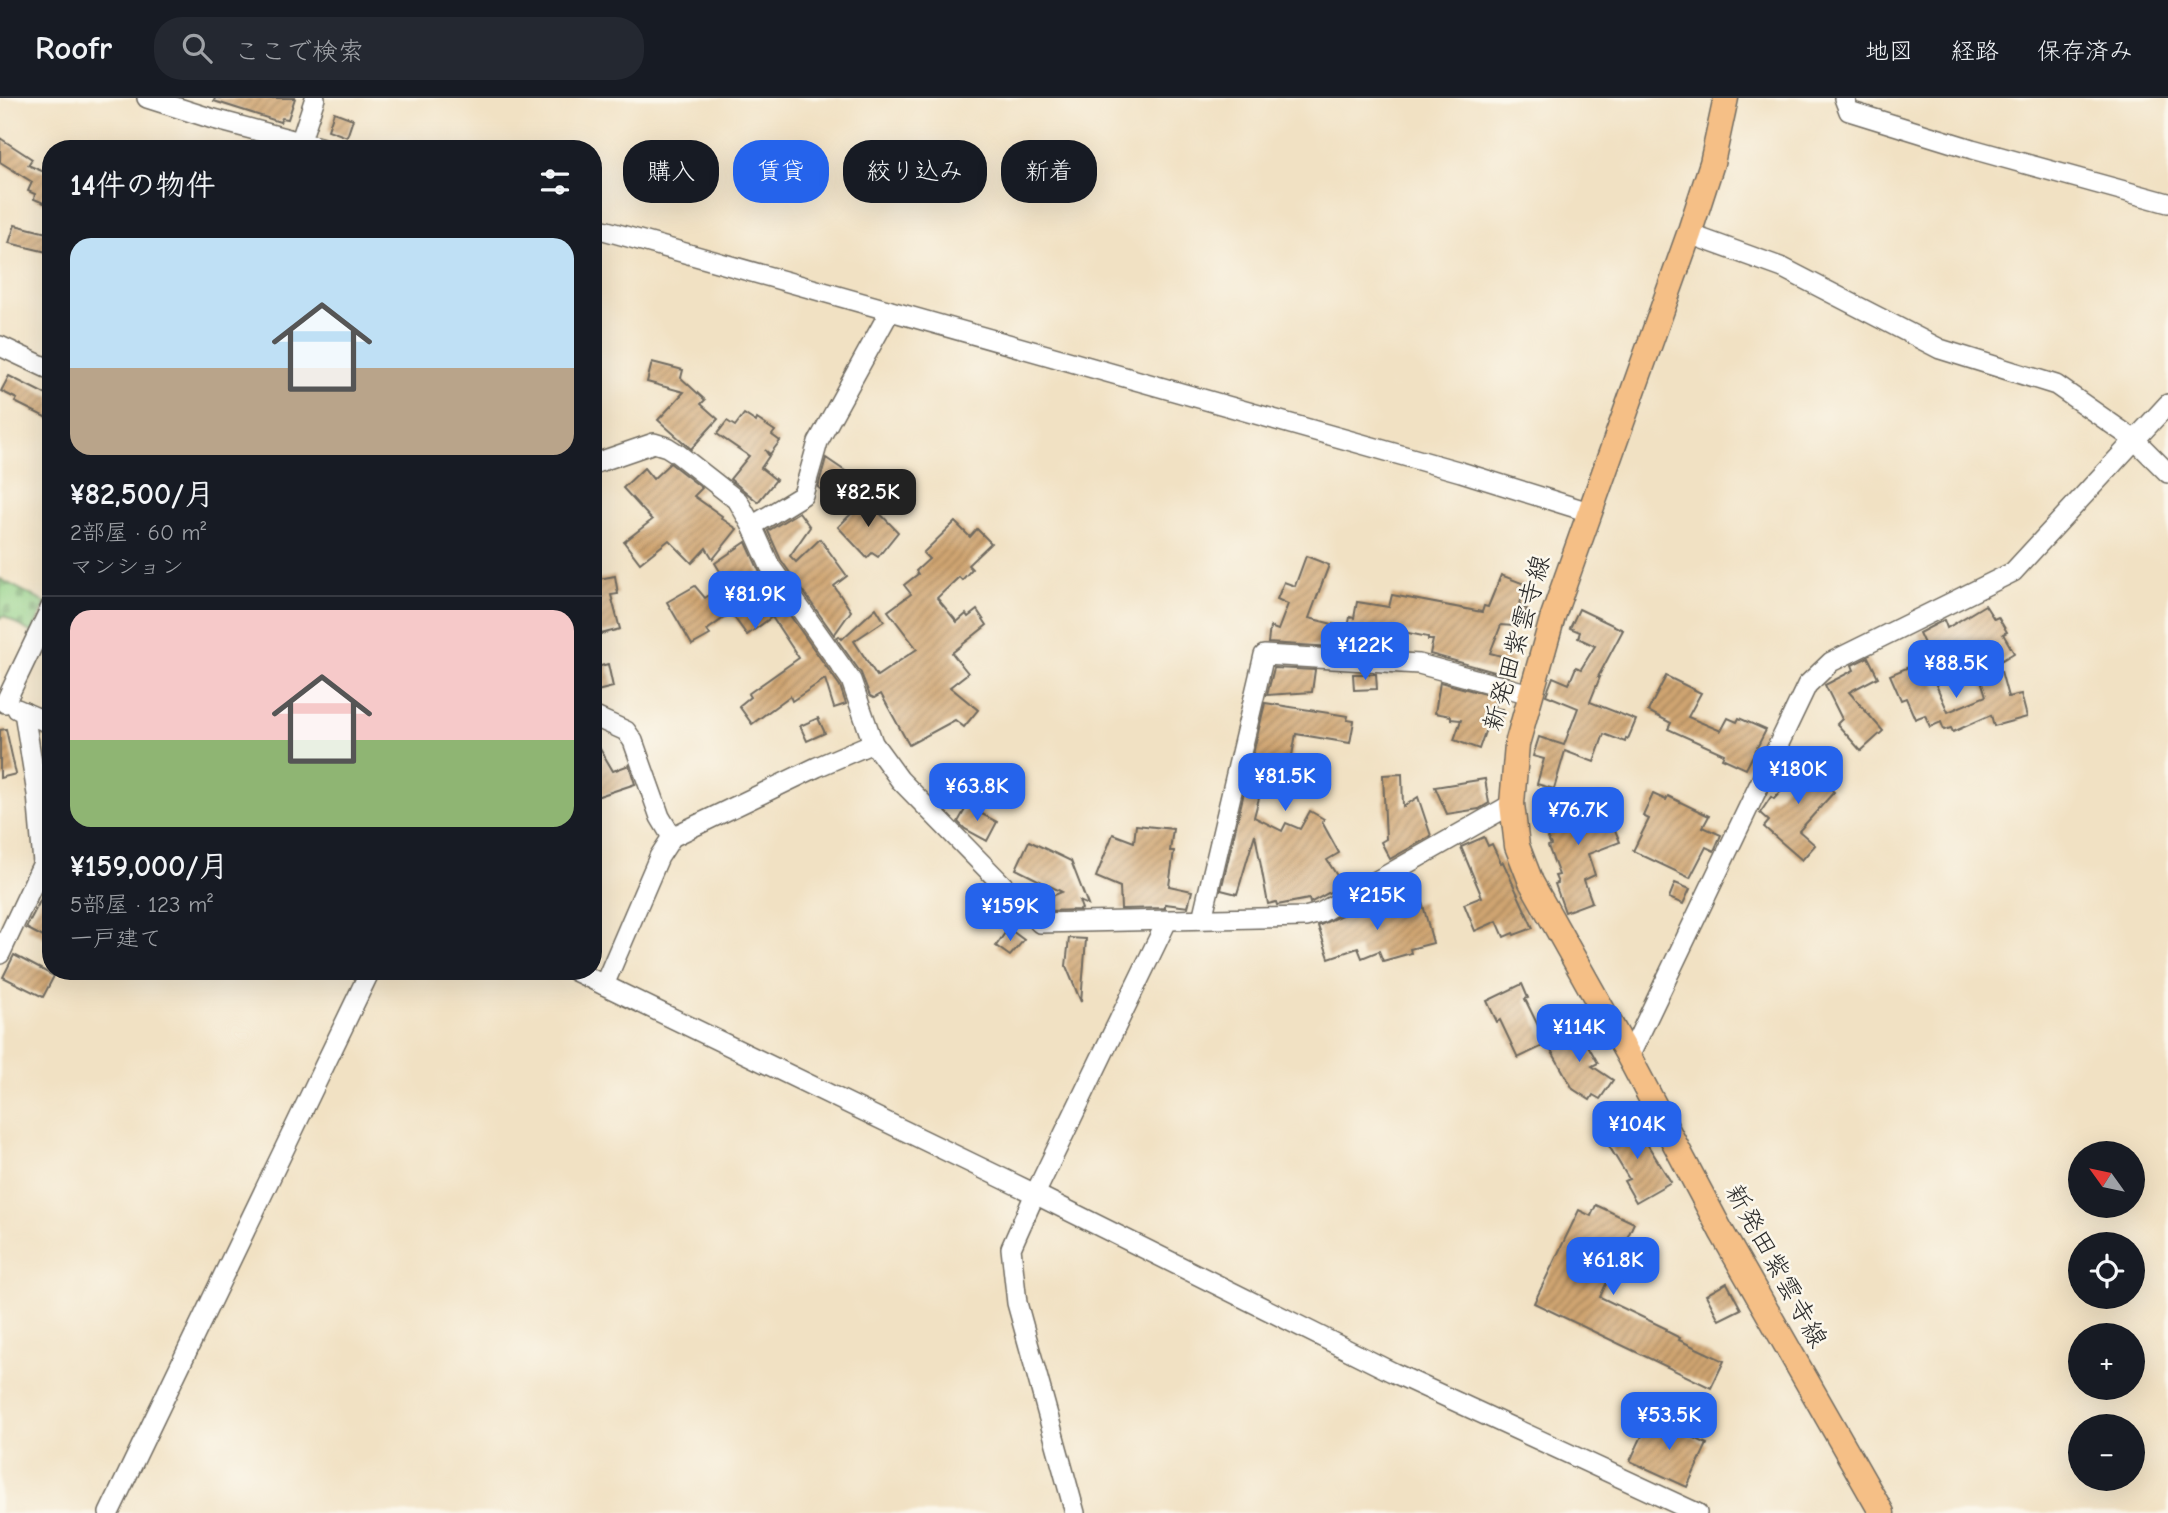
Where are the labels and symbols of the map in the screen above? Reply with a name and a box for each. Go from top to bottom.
pin: ¥82.5K [811,470,925,529]
street label: 新発田紫雲寺線 [1477,551,1557,735]
pin: ¥81.9K [698,572,812,631]
pin: ¥122K [1316,622,1414,682]
pin: ¥88.5K [1899,640,2013,700]
pin: ¥180K [1749,746,1847,806]
pin: ¥81.5K [1228,754,1342,813]
pin: ¥63.8K [920,764,1034,823]
pin: ¥76.7K [1521,788,1635,847]
pin: ¥215K [1328,872,1426,932]
pin: ¥159K [961,884,1059,943]
pin: ¥114K [1530,1004,1628,1064]
pin: ¥104K [1588,1102,1686,1161]
north arrow [2068,1141,2146,1218]
street label: 新発田紫雲寺線 [1719,1179,1833,1353]
pin: ¥61.8K [1556,1238,1670,1297]
pin: ¥53.5K [1612,1392,1726,1452]

